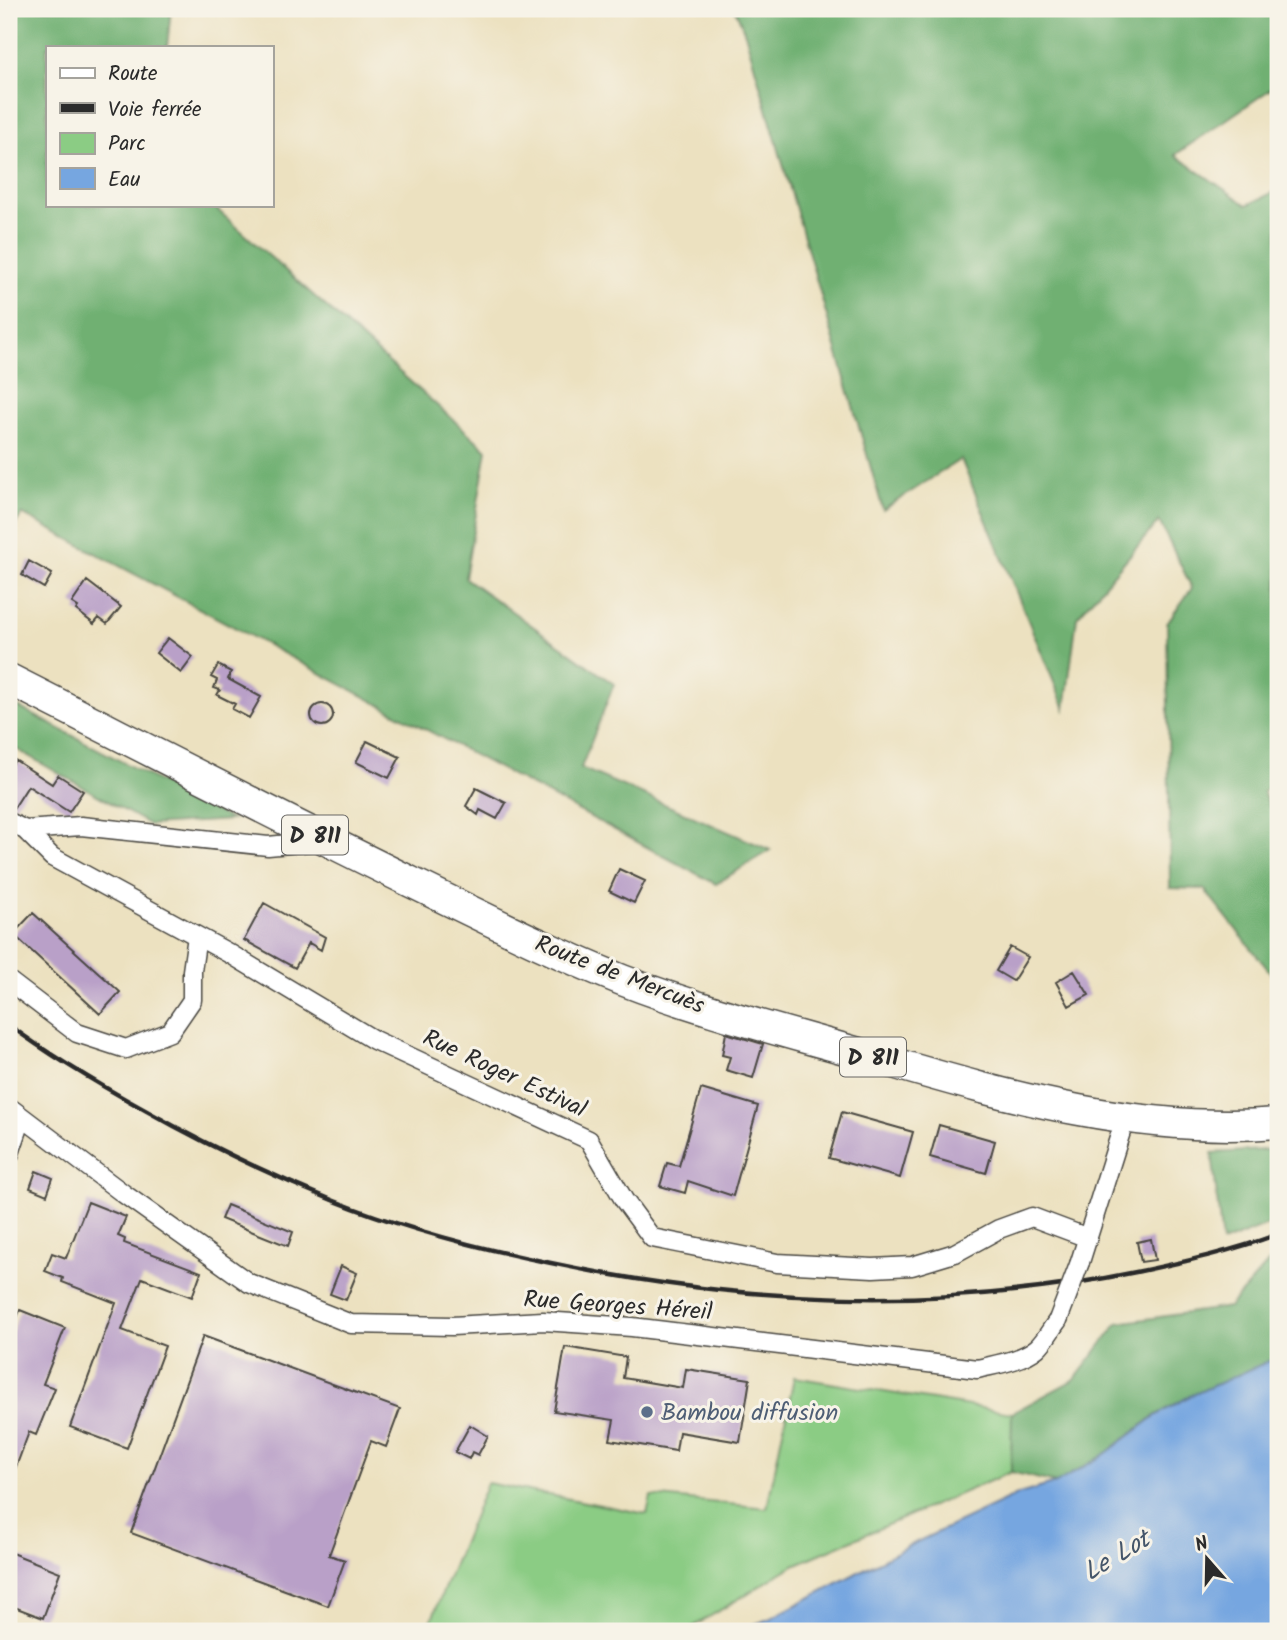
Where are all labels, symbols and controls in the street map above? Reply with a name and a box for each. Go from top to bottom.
legend [46,46,273,206]
text: Route [108,58,158,91]
text: Voie ferrée [108,94,202,127]
text: Parc [108,128,146,161]
text: Eau [108,164,140,197]
road number: D 811 [282,816,348,855]
street label: Route de Mercuès [529,925,710,1026]
street label: Rue Roger Estival [416,1019,593,1130]
road number: D 811 [840,1038,906,1076]
street label: Rue Georges Héreil [522,1280,714,1333]
place label: Bambou diffusion [661,1394,838,1433]
marker: Bambou diffusion [639,1404,655,1420]
water label: Le Lot [1075,1518,1162,1593]
north arrow [1172,1524,1242,1594]
text: N [1191,1529,1213,1561]

